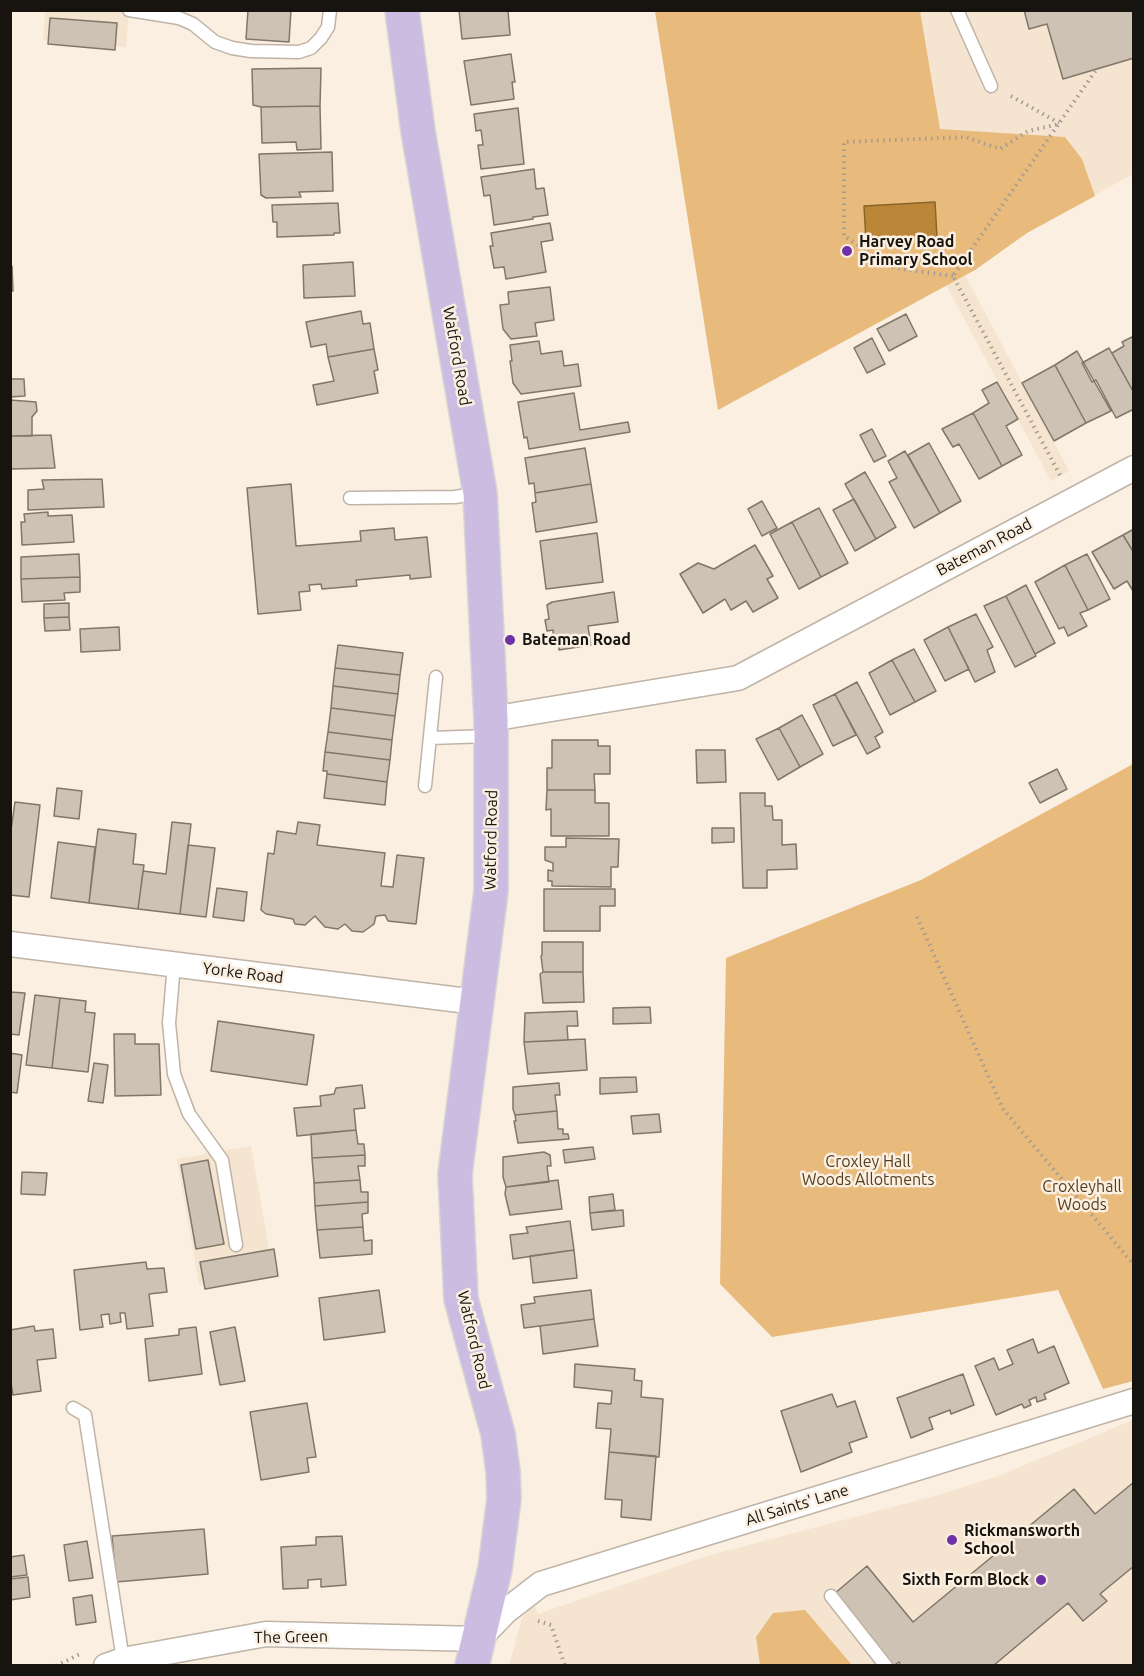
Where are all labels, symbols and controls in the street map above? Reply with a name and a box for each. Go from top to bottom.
place label: Harvey Road Primary School [859,232,972,270]
marker: Harvey Road Primary School [840,244,854,258]
street label: Watford Road [439,305,475,407]
street label: Bateman Road [933,514,1035,580]
place label: Bateman Road [522,630,631,650]
marker: Bateman Road [503,633,517,647]
street label: Watford Road [481,790,501,890]
street label: Yorke Road [202,959,284,987]
park label: Croxley Hall Woods Allotments [802,1152,934,1190]
park label: Croxleyhall Woods [1042,1177,1122,1215]
street label: Watford Road [453,1289,495,1391]
street label: All Saints' Lane [743,1480,851,1530]
place label: Rickmansworth School [964,1521,1080,1559]
marker: Rickmansworth School [945,1533,959,1547]
place label: Sixth Form Block [902,1570,1029,1590]
marker: Sixth Form Block [1034,1573,1048,1587]
street label: The Green [254,1627,328,1647]

